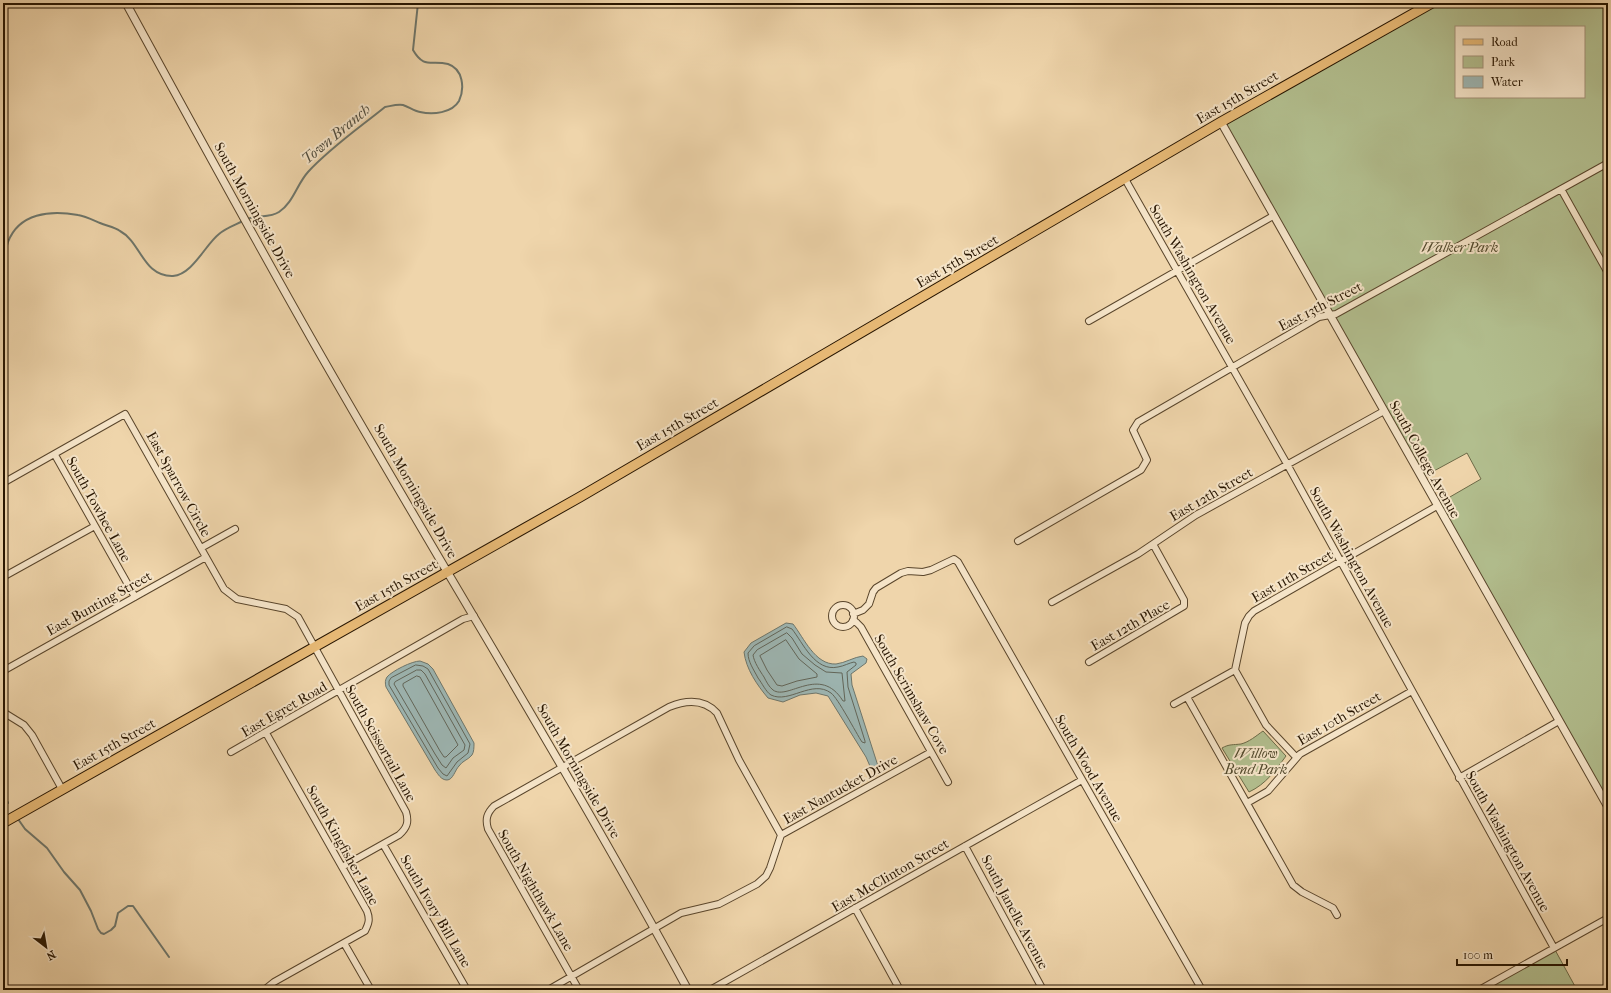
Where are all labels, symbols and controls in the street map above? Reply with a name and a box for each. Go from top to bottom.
legend [1455,26,1585,98]
text: Road [1491,35,1518,49]
text: Park [1491,55,1516,69]
street label: East 15th Street [1193,67,1281,128]
text: Water [1490,75,1524,89]
water label: Town Branch [298,100,374,168]
street label: South Morningside Drive [210,139,299,281]
street label: South Washington Avenue [1146,201,1240,347]
street label: East 15th Street [913,231,1001,292]
park label: Walker Park [1422,239,1498,256]
street label: East 13th Street [1276,278,1365,335]
street label: East 15th Street [633,394,721,455]
street label: South College Avenue [1385,398,1464,521]
street label: South Morningside Drive [370,421,461,562]
street label: East Sparrow Circle [143,429,215,540]
street label: South Towhee Lane [63,454,135,565]
street label: East 12th Street [1167,464,1256,525]
street label: South Washington Avenue [1306,484,1397,631]
street label: East 11th Street [1249,546,1336,607]
street label: East 15th Street [352,556,441,615]
street label: East Bunting Street [44,567,155,639]
street label: East 12th Place [1088,596,1173,655]
street label: South Scrimshaw Cove [870,631,953,757]
street label: East Egret Road [238,678,331,741]
street label: South Scissortail Lane [341,682,420,805]
street label: East 10th Street [1294,688,1384,749]
street label: South Morningside Drive [533,701,624,842]
street label: South Wood Avenue [1051,712,1126,825]
street label: East 15th Street [70,715,159,774]
park label: Willow Bend Park [1224,745,1287,778]
street label: East Nantucket Drive [780,751,900,828]
street label: South Washington Avenue [1462,768,1553,915]
street label: South Kingfisher Lane [303,782,383,908]
street label: South Nighthawk Lane [494,827,577,954]
street label: East McClinton Street [829,835,952,916]
street label: South Ivory Bill Lane [396,852,475,971]
street label: South Janelle Avenue [977,852,1052,972]
north arrow [26,927,66,967]
scale bar [1457,941,1567,967]
text: N [43,947,58,963]
text: 100 m [1463,948,1493,962]

